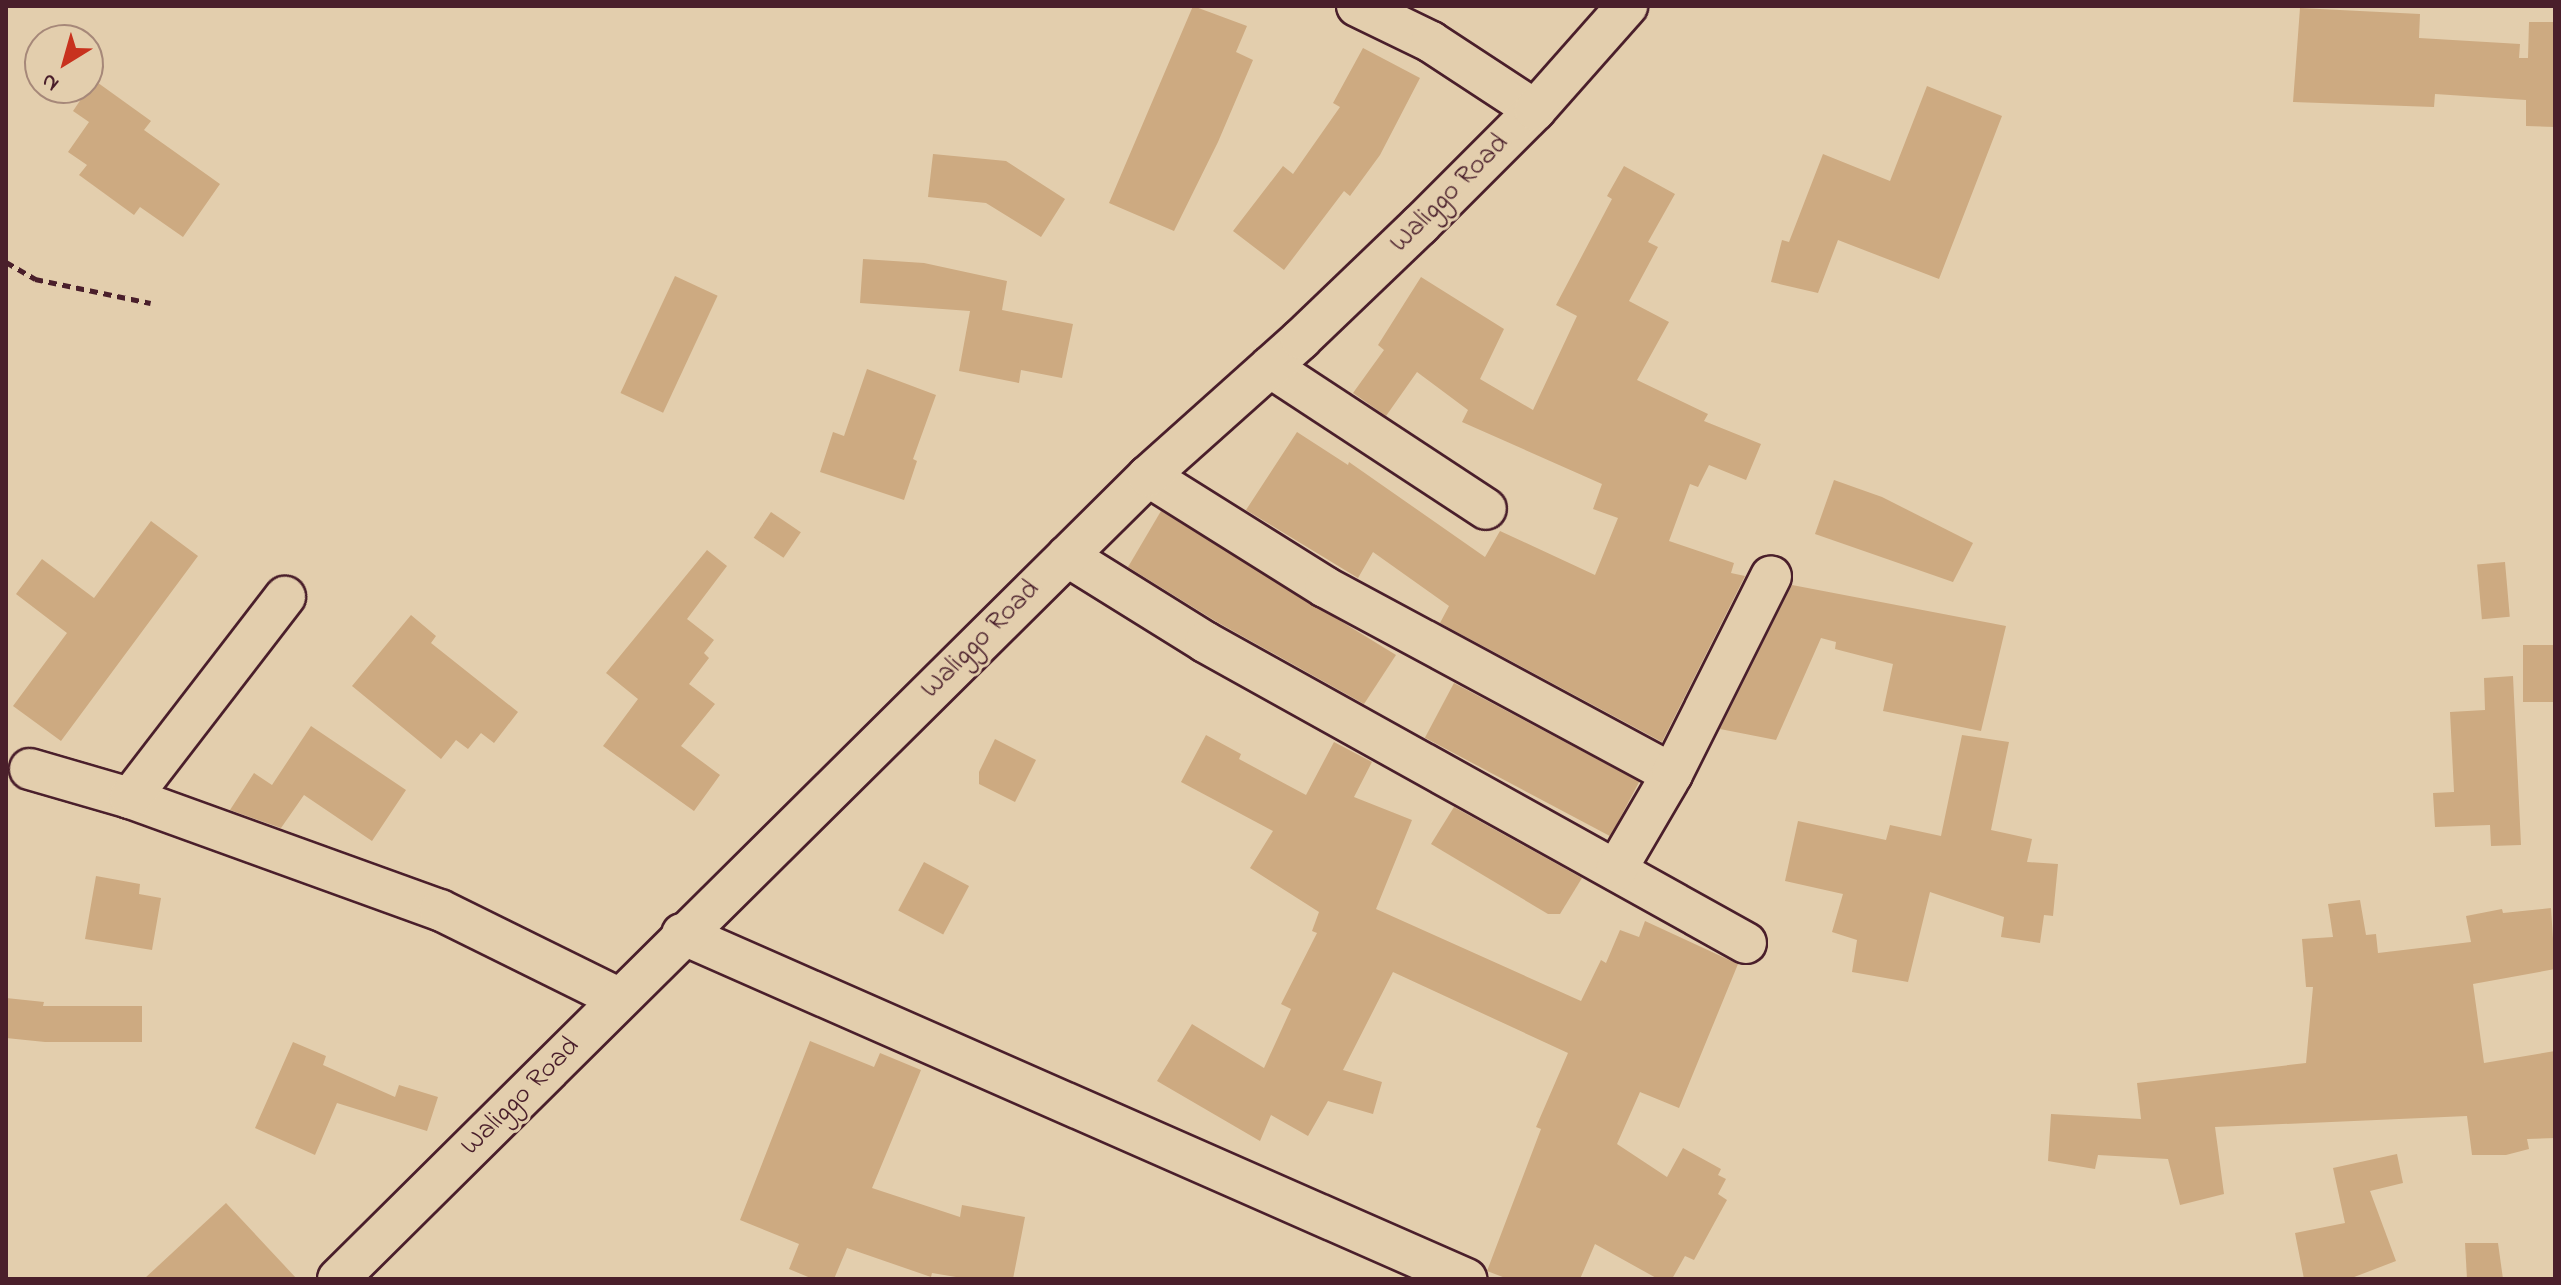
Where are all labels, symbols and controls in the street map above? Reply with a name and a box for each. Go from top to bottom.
north arrow [24,24,104,104]
text: N [35,64,66,99]
street label: Waliggo Road [1384,128,1516,260]
street label: Waliggo Road [915,574,1047,706]
street label: Waliggo Road [455,1031,587,1163]

